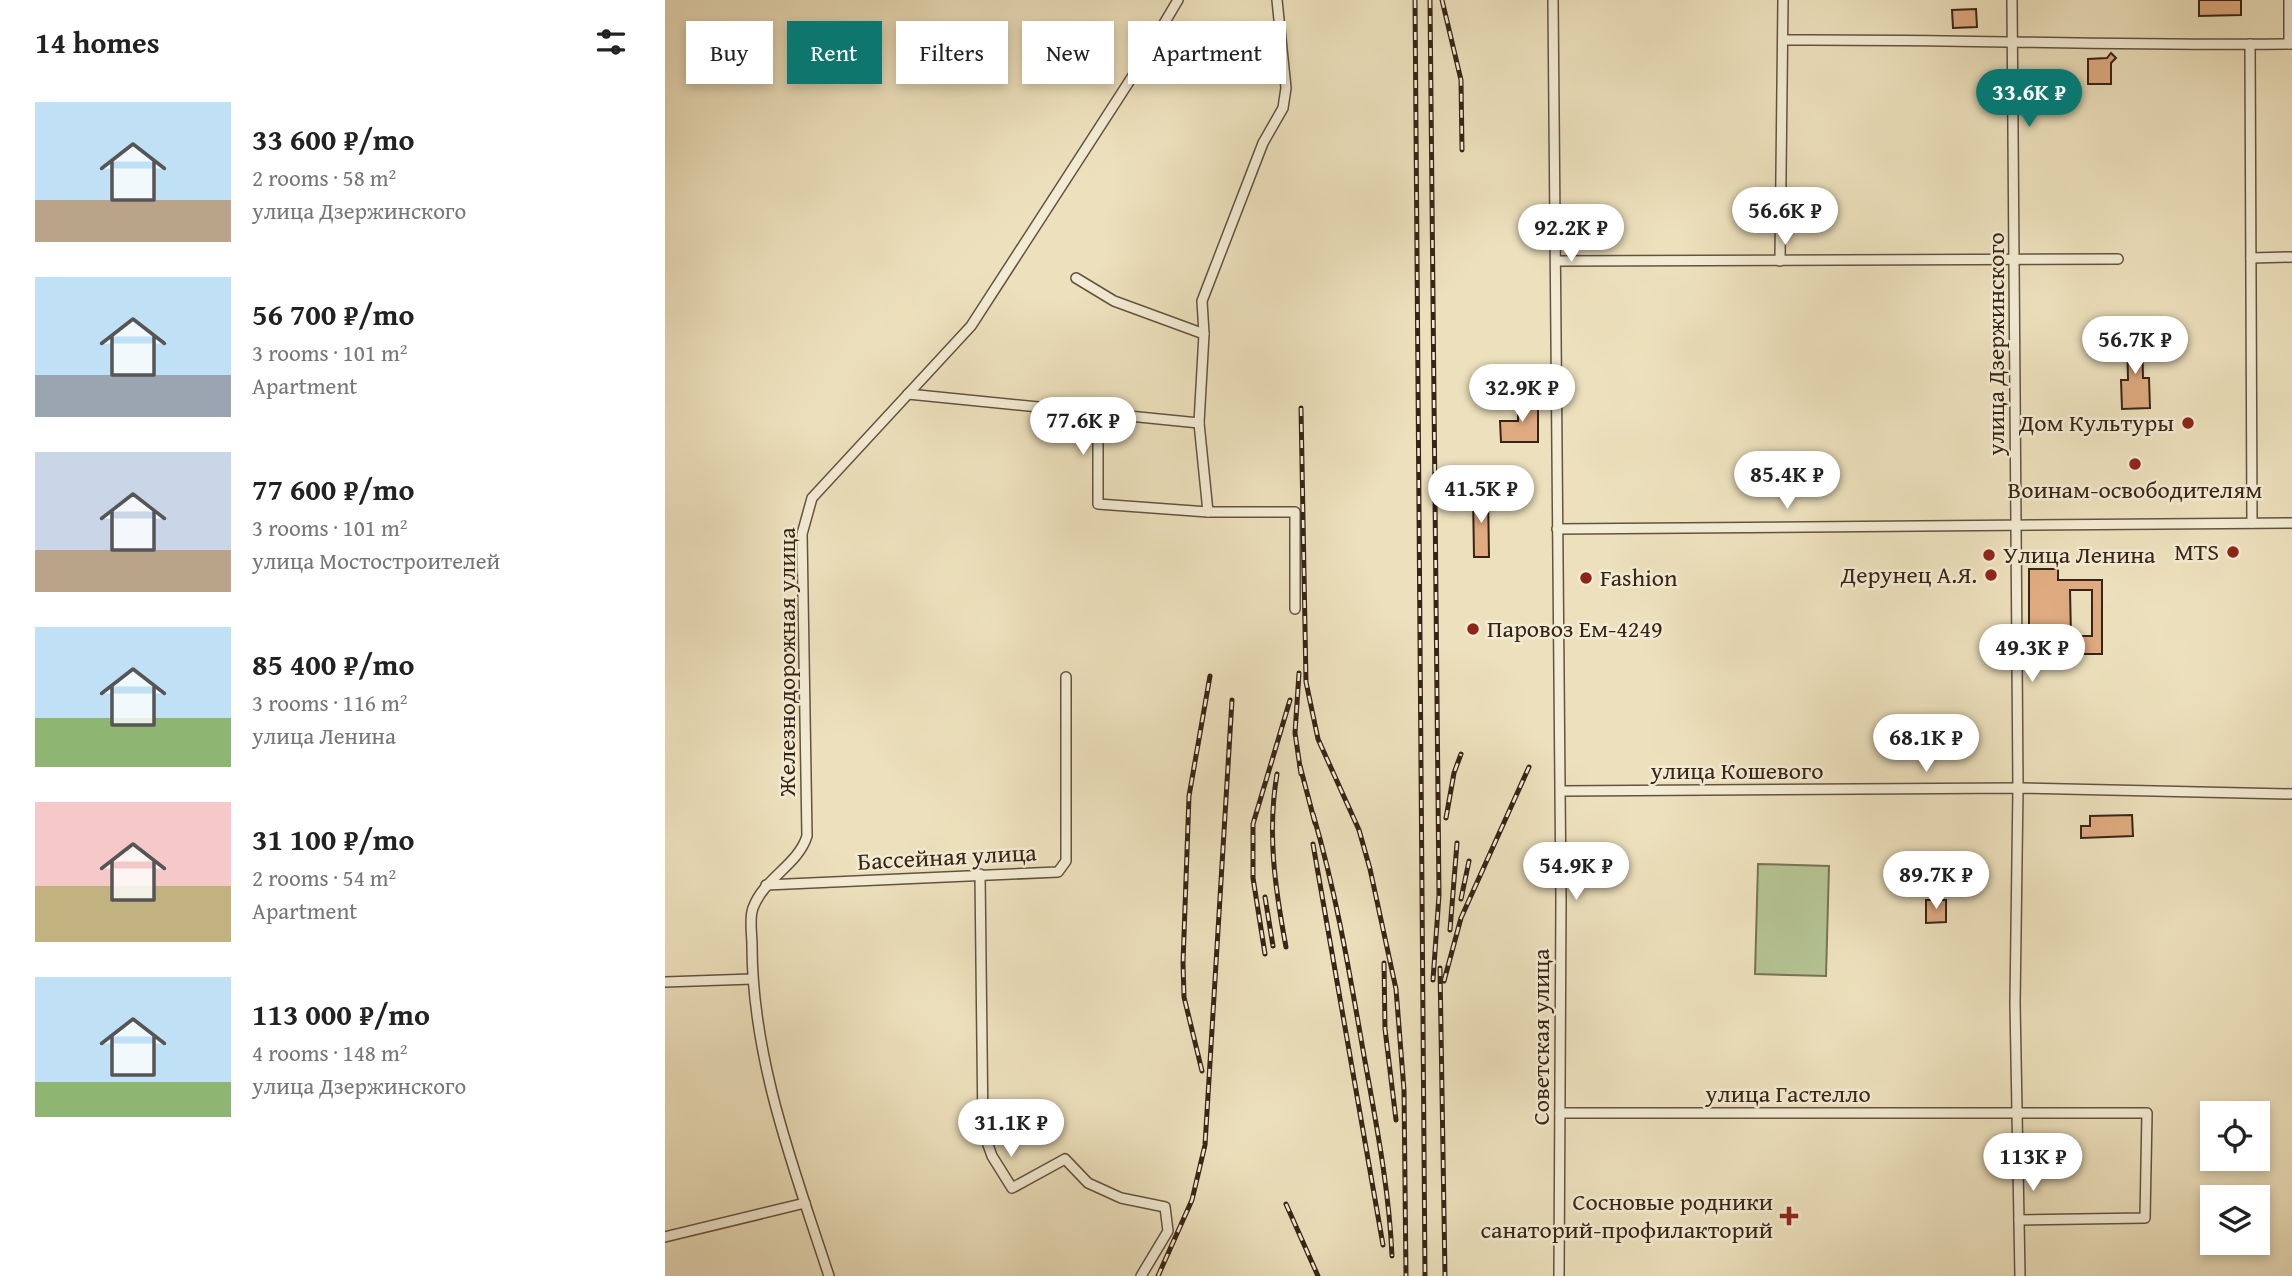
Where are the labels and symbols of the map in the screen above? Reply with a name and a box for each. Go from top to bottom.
pin: 33.6K ₽ [1964,69,2094,129]
pin: 56.6K ₽ [1720,188,1850,247]
pin: 92.2K ₽ [1506,204,1636,264]
street label: улица Дзержинского [1978,232,2013,457]
pin: 56.7K ₽ [2070,316,2200,376]
pin: 32.9K ₽ [1457,364,1587,424]
pin: 77.6K ₽ [1018,398,1148,457]
place label: Дом Культуры [2018,405,2174,440]
marker: Дом Культуры [2180,415,2196,431]
pin: 85.4K ₽ [1722,452,1852,511]
marker: Воинам-освободителям [2127,456,2143,472]
pin: 41.5K ₽ [1416,466,1546,525]
place label: Воинам-освободителям [2008,472,2262,507]
street label: Железнодорожная улица [769,527,804,798]
place label: MTS [2174,534,2219,569]
place label: Улица Ленина [2003,537,2156,572]
marker: MTS [2225,544,2241,560]
marker: Улица Ленина [1981,547,1997,563]
place label: Дерунец А.Я. [1840,557,1977,592]
place label: Fashion [1600,560,1678,595]
marker: Дерунец А.Я. [1983,567,1999,583]
marker: Fashion [1578,570,1594,586]
place label: Паровоз Ем-4249 [1487,611,1663,646]
marker: Паровоз Ем-4249 [1465,621,1481,637]
pin: 49.3K ₽ [1967,624,2097,684]
pin: 68.1K ₽ [1861,714,1991,774]
street label: улица Кошевого [1650,753,1823,788]
street label: Бассейная улица [856,834,1038,879]
pin: 54.9K ₽ [1511,842,1641,902]
pin: 89.7K ₽ [1871,852,2001,911]
street label: Советская улица [1523,948,1558,1125]
street label: улица Гастелло [1704,1076,1871,1111]
pin: 31.1K ₽ [946,1100,1076,1159]
pin: 113K ₽ [1976,1134,2090,1193]
place label: Сосновые родники санаторий-профилакторий [1480,1184,1773,1247]
marker: Сосновые родники санаторий-профилакторий [1779,1206,1799,1226]

